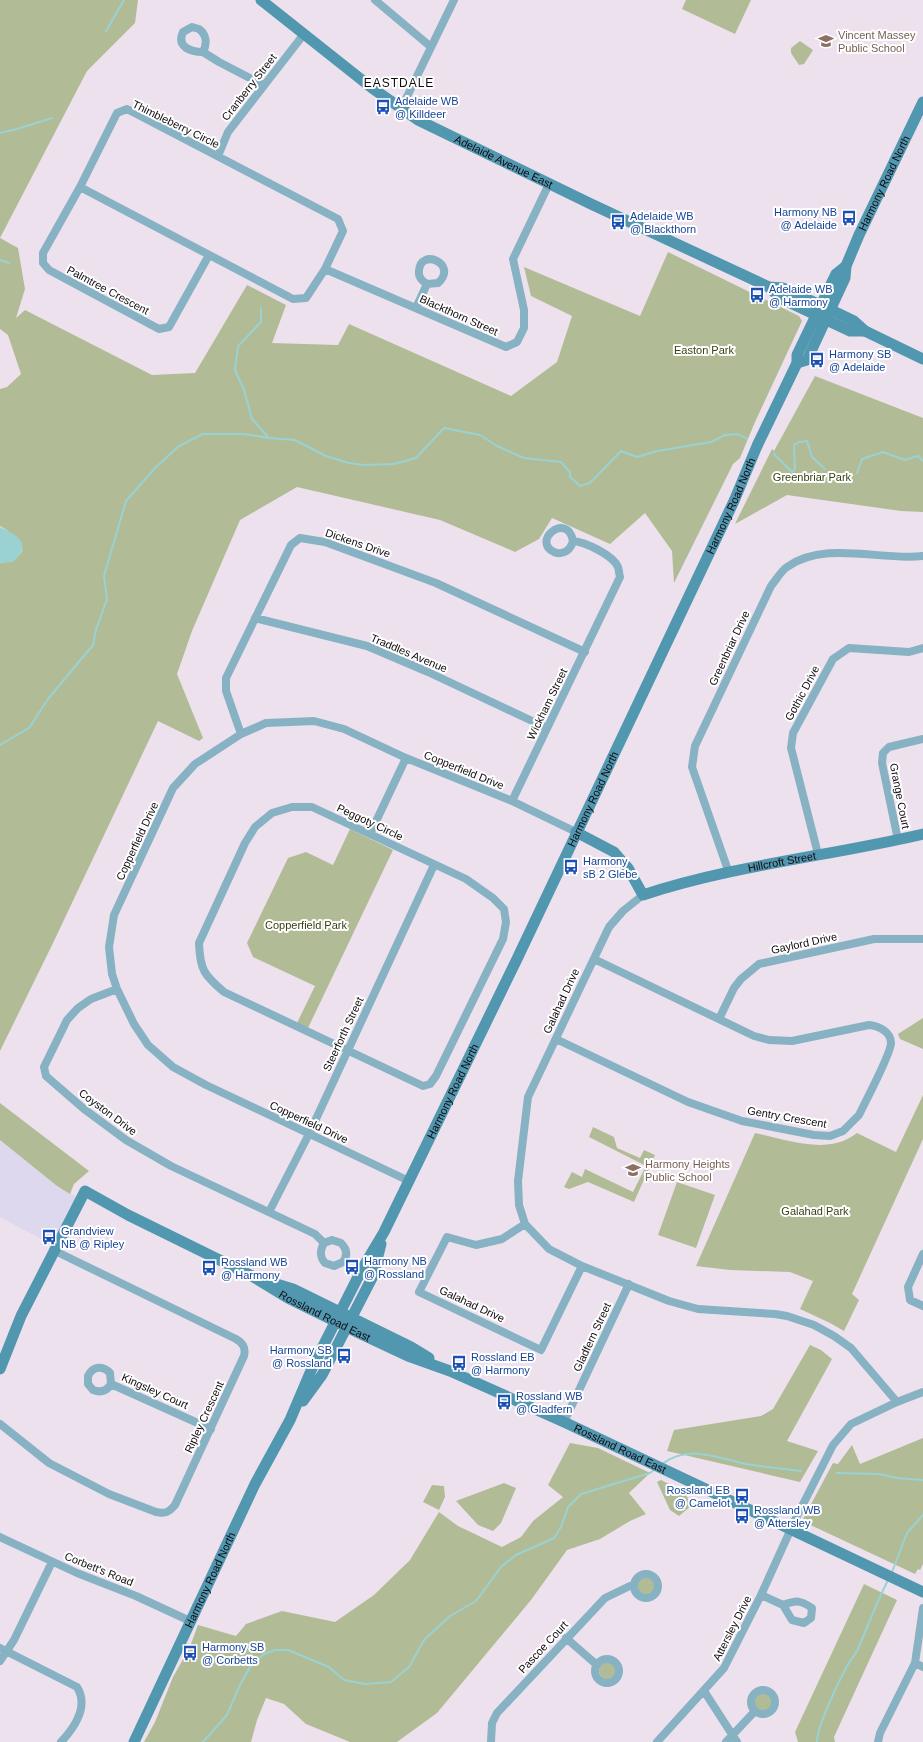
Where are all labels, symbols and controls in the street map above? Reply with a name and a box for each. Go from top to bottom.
place label: Vincent Massey Public School [838,29,916,54]
school or university icon: Vincent Massey Public School [817,32,835,50]
street label: Cranberry Street [219,51,279,123]
district label: EASTDALE [364,76,434,90]
place label: Adelaide WB @ Killdeer [395,95,459,120]
street label: Thimbleberry Circle [131,98,221,150]
bus stop icon: Adelaide WB @ Killdeer [374,98,392,116]
street label: Adelaide Avenue East [453,133,555,191]
street label: Harmony Road North [856,134,912,233]
place label: Harmony NB @ Adelaide [774,206,837,231]
bus stop icon: Harmony NB @ Adelaide [840,209,858,227]
place label: Adelaide WB @ Blackthorn [630,210,696,235]
bus stop icon: Adelaide WB @ Blackthorn [609,213,627,231]
street label: Palmtree Crescent [65,263,151,317]
place label: Adelaide WB @ Harmony [769,283,833,308]
bus stop icon: Adelaide WB @ Harmony [748,286,766,304]
street label: Blackthorn Street [418,292,500,338]
park label: Easton Park [674,344,734,356]
place label: Harmony SB @ Adelaide [829,348,891,373]
bus stop icon: Harmony SB @ Adelaide [808,351,826,369]
street label: Harmony Road North [704,456,757,556]
park label: Greenbriar Park [773,471,852,483]
street label: Dickens Drive [324,526,392,560]
street label: Greenbriar Drive [706,609,752,687]
street label: Traddles Avenue [369,631,449,675]
street label: Gothic Drive [782,663,822,723]
street label: Wickham Street [525,666,569,742]
street label: Copperfield Drive [422,749,506,791]
street label: Harmony Road North [565,749,620,849]
street label: Grange Court [888,762,912,830]
street label: Copperfield Drive [114,800,160,882]
street label: Peggoty Circle [335,801,405,843]
street label: Hillcroft Street [747,849,817,874]
place label: Harmony sB 2 Glebe [583,855,637,880]
bus stop icon: Harmony sB 2 Glebe [562,858,580,876]
park label: Copperfield Park [265,919,347,931]
street label: Gaylord Drive [770,930,838,956]
street label: Galahad Drive [541,967,581,1035]
street label: Steerforth Street [321,995,365,1073]
street label: Harmony Road North [424,1042,481,1141]
street label: Coyston Drive [77,1086,139,1138]
street label: Copperfield Drive [268,1099,350,1145]
street label: Gentry Crescent [747,1104,827,1130]
place label: Harmony Heights Public School [645,1158,730,1183]
school or university icon: Harmony Heights Public School [624,1161,642,1179]
park label: Galahad Park [781,1205,849,1217]
place label: Grandview NB @ Ripley [61,1225,125,1250]
bus stop icon: Grandview NB @ Ripley [40,1228,58,1246]
place label: Harmony NB @ Rossland [364,1255,427,1280]
place label: Rossland WB @ Harmony [221,1256,288,1281]
bus stop icon: Harmony NB @ Rossland [343,1258,361,1276]
bus stop icon: Rossland WB @ Harmony [200,1259,218,1277]
street label: Galahad Drive [438,1284,506,1324]
street label: Rossland Road East [277,1288,372,1344]
street label: Gladfern Street [571,1301,613,1373]
place label: Harmony SB @ Rossland [270,1344,332,1369]
bus stop icon: Harmony SB @ Rossland [335,1347,353,1365]
place label: Rossland EB @ Harmony [471,1351,535,1376]
bus stop icon: Rossland EB @ Harmony [450,1354,468,1372]
street label: Kingsley Court [120,1371,190,1411]
street label: Ripley Crescent [182,1379,226,1455]
place label: Rossland WB @ Gladfern [516,1390,583,1415]
bus stop icon: Rossland WB @ Gladfern [495,1393,513,1411]
street label: Rossland Road East [572,1422,668,1476]
place label: Rossland EB @ Camelot [666,1484,730,1509]
bus stop icon: Rossland EB @ Camelot [733,1487,751,1505]
place label: Rossland WB @ Attersley [754,1504,821,1529]
bus stop icon: Rossland WB @ Attersley [733,1507,751,1525]
street label: Harmony Road North [182,1530,238,1630]
street label: Corbett's Road [63,1550,135,1588]
street label: Attersley Drive [710,1593,754,1663]
street label: Pascoe Court [516,1619,570,1675]
place label: Harmony SB @ Corbetts [202,1641,264,1666]
bus stop icon: Harmony SB @ Corbetts [181,1644,199,1662]

